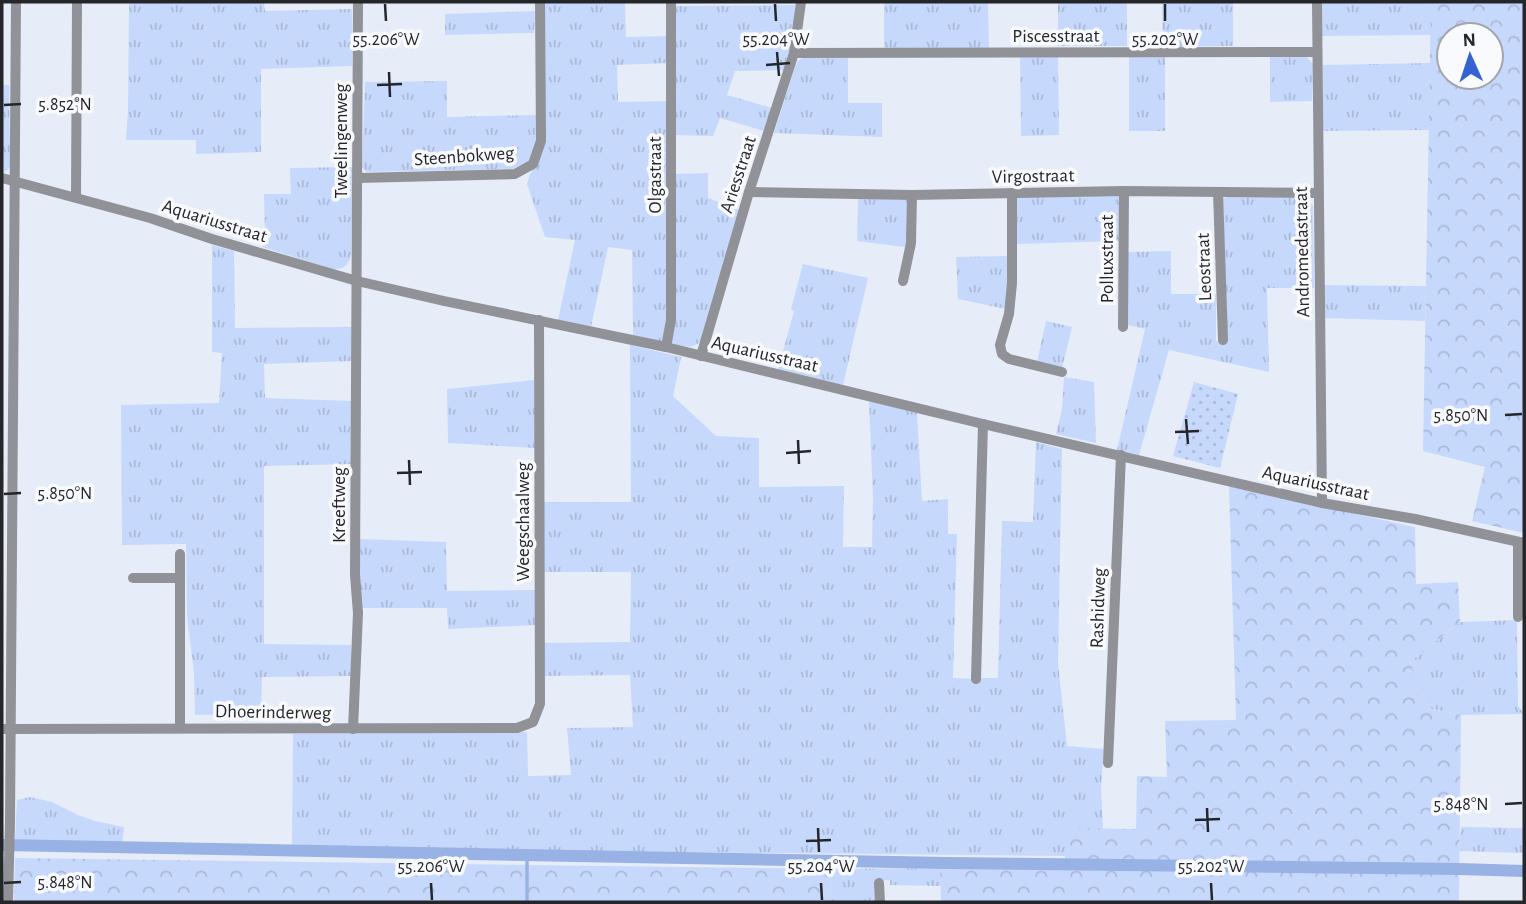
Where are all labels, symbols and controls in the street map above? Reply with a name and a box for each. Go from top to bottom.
north arrow [1435,21,1505,91]
street label: Piscesstraat [1012,27,1100,46]
text: 55.206°W [353,31,419,49]
text: 55.204°W [742,31,810,49]
text: 55.202°W [1132,31,1198,49]
text: N [1462,31,1476,50]
street label: Tweelingenweg [332,83,351,199]
text: 5.852°N [38,96,92,114]
street label: Ariesstraat [717,133,760,215]
street label: Olgastraat [646,136,665,214]
street label: Steenbokweg [413,143,515,169]
street label: Virgostraat [992,166,1075,187]
street label: Andromedastraat [1292,186,1313,318]
street label: Aquariusstraat [160,196,269,246]
street label: Polluxstraat [1098,215,1117,303]
street label: Leostraat [1194,232,1215,301]
street label: Aquariusstraat [710,333,820,376]
text: 5.850°N [1434,407,1488,425]
street label: Weegschaalweg [514,461,533,582]
street label: Aquariusstraat [1261,463,1371,504]
street label: Kreeftweg [330,466,349,543]
text: 5.850°N [38,485,92,503]
street label: Rashidweg [1088,567,1109,649]
street label: Dhoerinderweg [215,702,332,723]
text: 5.848°N [1434,796,1488,814]
text: 55.206°W [398,858,464,876]
text: 55.204°W [787,858,855,876]
text: 55.202°W [1178,858,1244,876]
text: 5.848°N [38,874,92,892]

